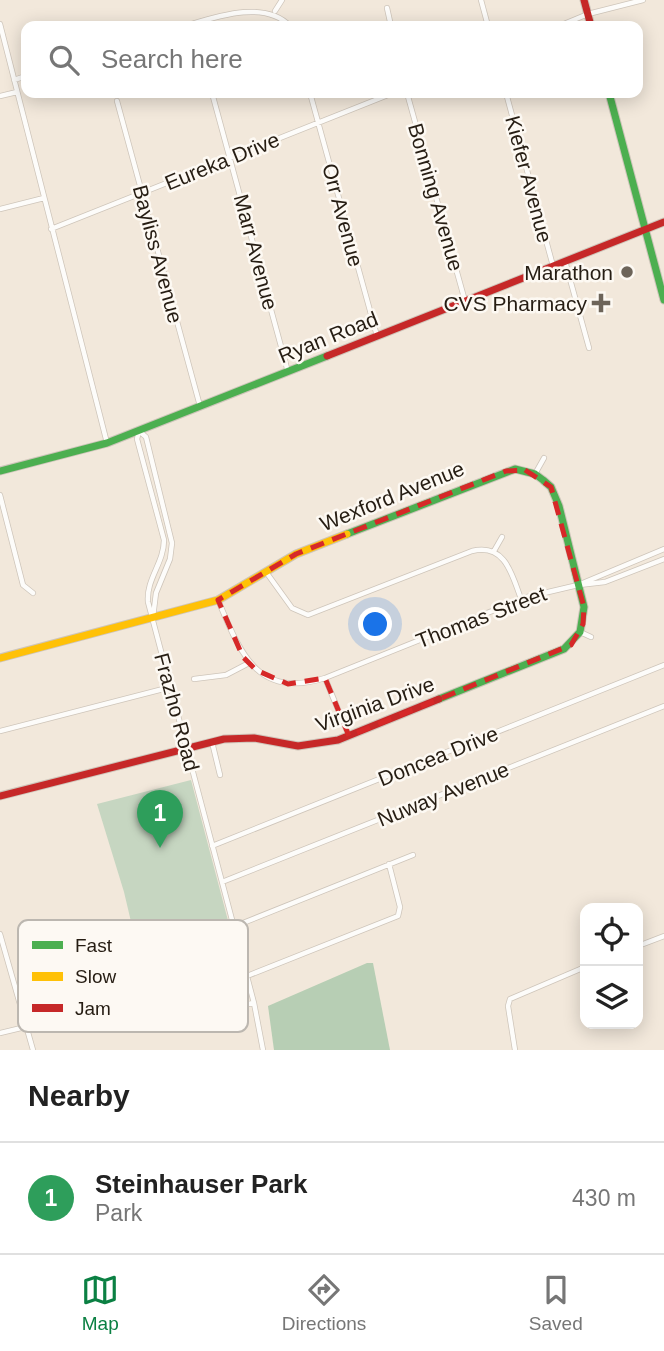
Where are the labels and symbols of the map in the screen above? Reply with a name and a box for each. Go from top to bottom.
street label: Kiefer Avenue [501,113,557,245]
street label: Bonning Avenue [404,120,468,274]
street label: Eureka Drive [161,128,283,194]
street label: Orr Avenue [318,161,368,269]
street label: Bayliss Avenue [129,182,187,326]
street label: Marr Avenue [230,192,282,312]
place label: Marathon [524,261,613,284]
marker: Marathon [619,264,635,280]
place label: CVS Pharmacy [443,292,587,315]
marker: CVS Pharmacy [593,295,609,311]
street label: Ryan Road [275,307,381,367]
street label: Wexford Avenue [317,457,467,535]
street label: Thomas Street [413,582,550,652]
your location [358,607,392,641]
street label: Frazho Road [150,650,204,774]
street label: Virginia Drive [313,672,437,736]
street label: Doncea Drive [375,722,501,790]
street label: Nuway Avenue [374,757,512,831]
pin: 1 [137,790,183,848]
legend [18,920,248,1032]
text: Fast [75,935,113,956]
text: Slow [75,966,116,987]
text: Jam [75,998,111,1019]

